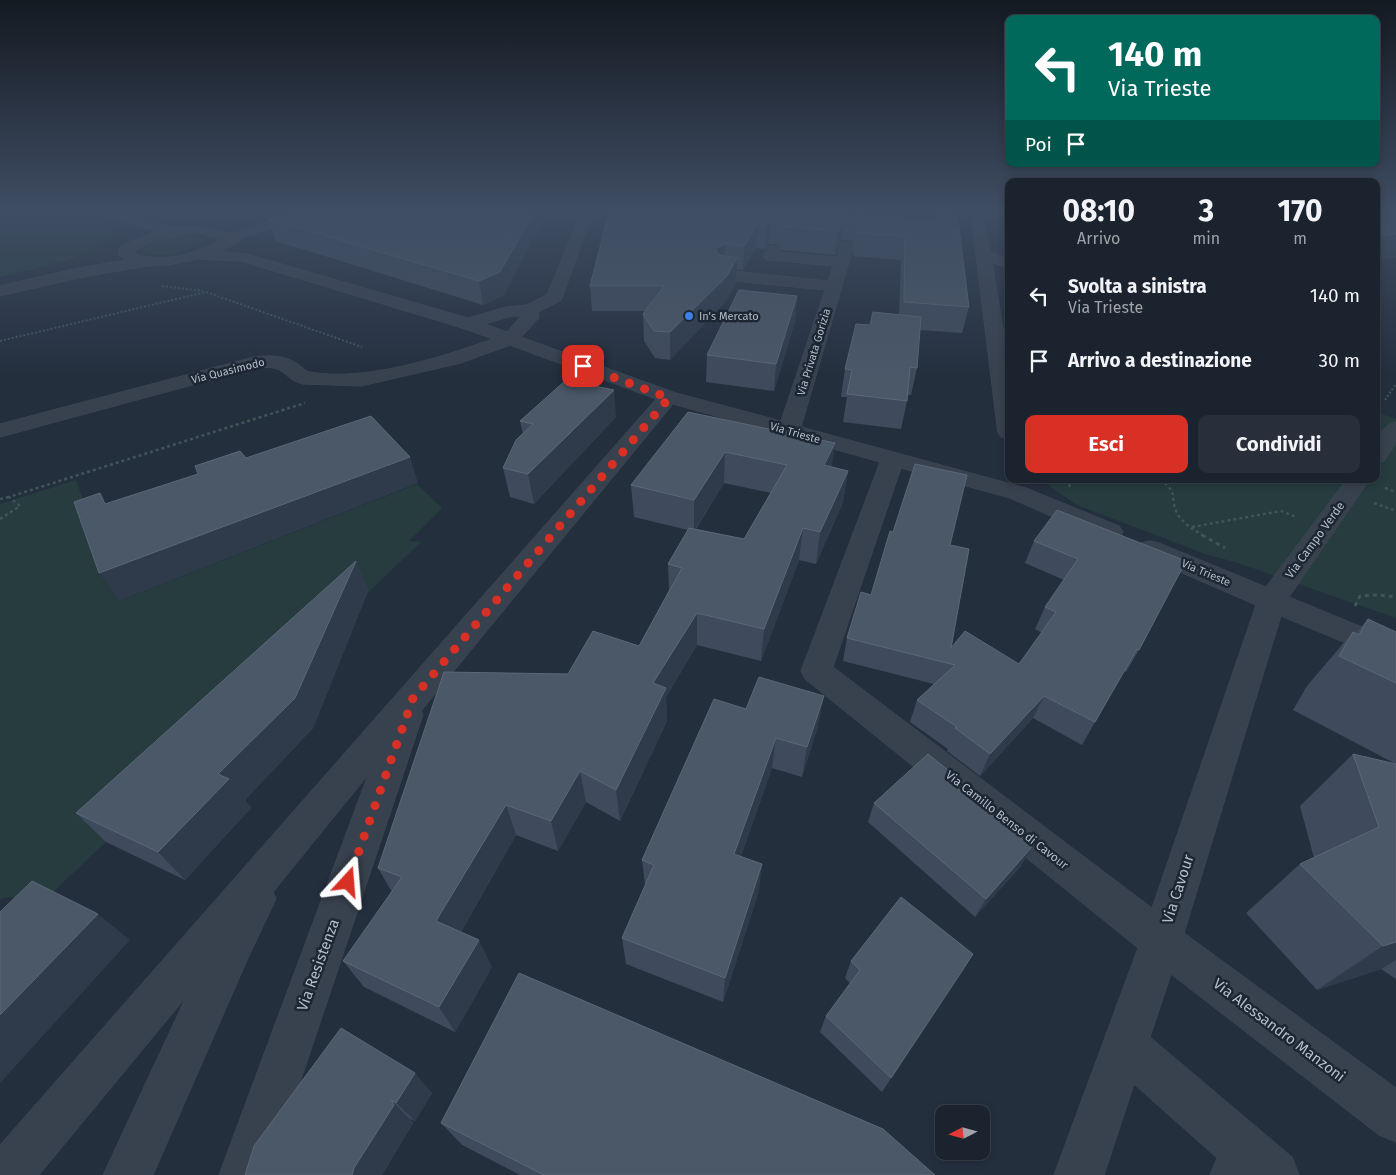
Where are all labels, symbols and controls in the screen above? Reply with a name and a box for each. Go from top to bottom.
text: 140 m [1108,33,1202,75]
icon: left [1025,35,1090,100]
text: Via Trieste [1108,75,1212,102]
icon: arrive [1062,130,1090,158]
text: Poi [1025,133,1052,156]
text: 08:10 [1062,193,1135,229]
text: 3 [1198,193,1214,229]
text: 170 [1277,193,1323,229]
text: Arrivo [1077,229,1120,248]
text: min [1192,229,1220,248]
text: m [1293,229,1307,248]
text: Svolta a sinistra [1068,275,1207,298]
icon: left [1025,282,1053,310]
text: 140 m [1310,284,1360,307]
text: Via Trieste [1068,298,1143,317]
street label: Via Privata Gorizia [795,307,833,397]
marker: In's Mercato [683,310,695,322]
place label: In's Mercato [699,310,759,323]
pin [562,345,604,387]
icon: arrive [1025,347,1053,375]
text: Arrivo a destinazione [1068,349,1252,372]
text: 30 m [1319,349,1360,372]
icon: arrive [569,352,597,380]
street label: Via Quasimodo [190,356,266,386]
button: Esci [1025,415,1188,473]
button: Condividi [1198,415,1360,473]
street label: Via Trieste [768,420,822,446]
street label: Via Campo Verde [1282,499,1348,581]
street label: Via Trieste [1180,557,1232,589]
street label: Via Camillo Benso di Cavour [943,768,1071,872]
street label: Via Cavour [1158,852,1198,926]
position arrow [321,855,373,907]
street label: Via Resistenza [293,917,343,1013]
street label: Via Alessandro Manzoni [1210,975,1348,1085]
north arrow [935,1105,990,1160]
map controls [935,1105,990,1160]

